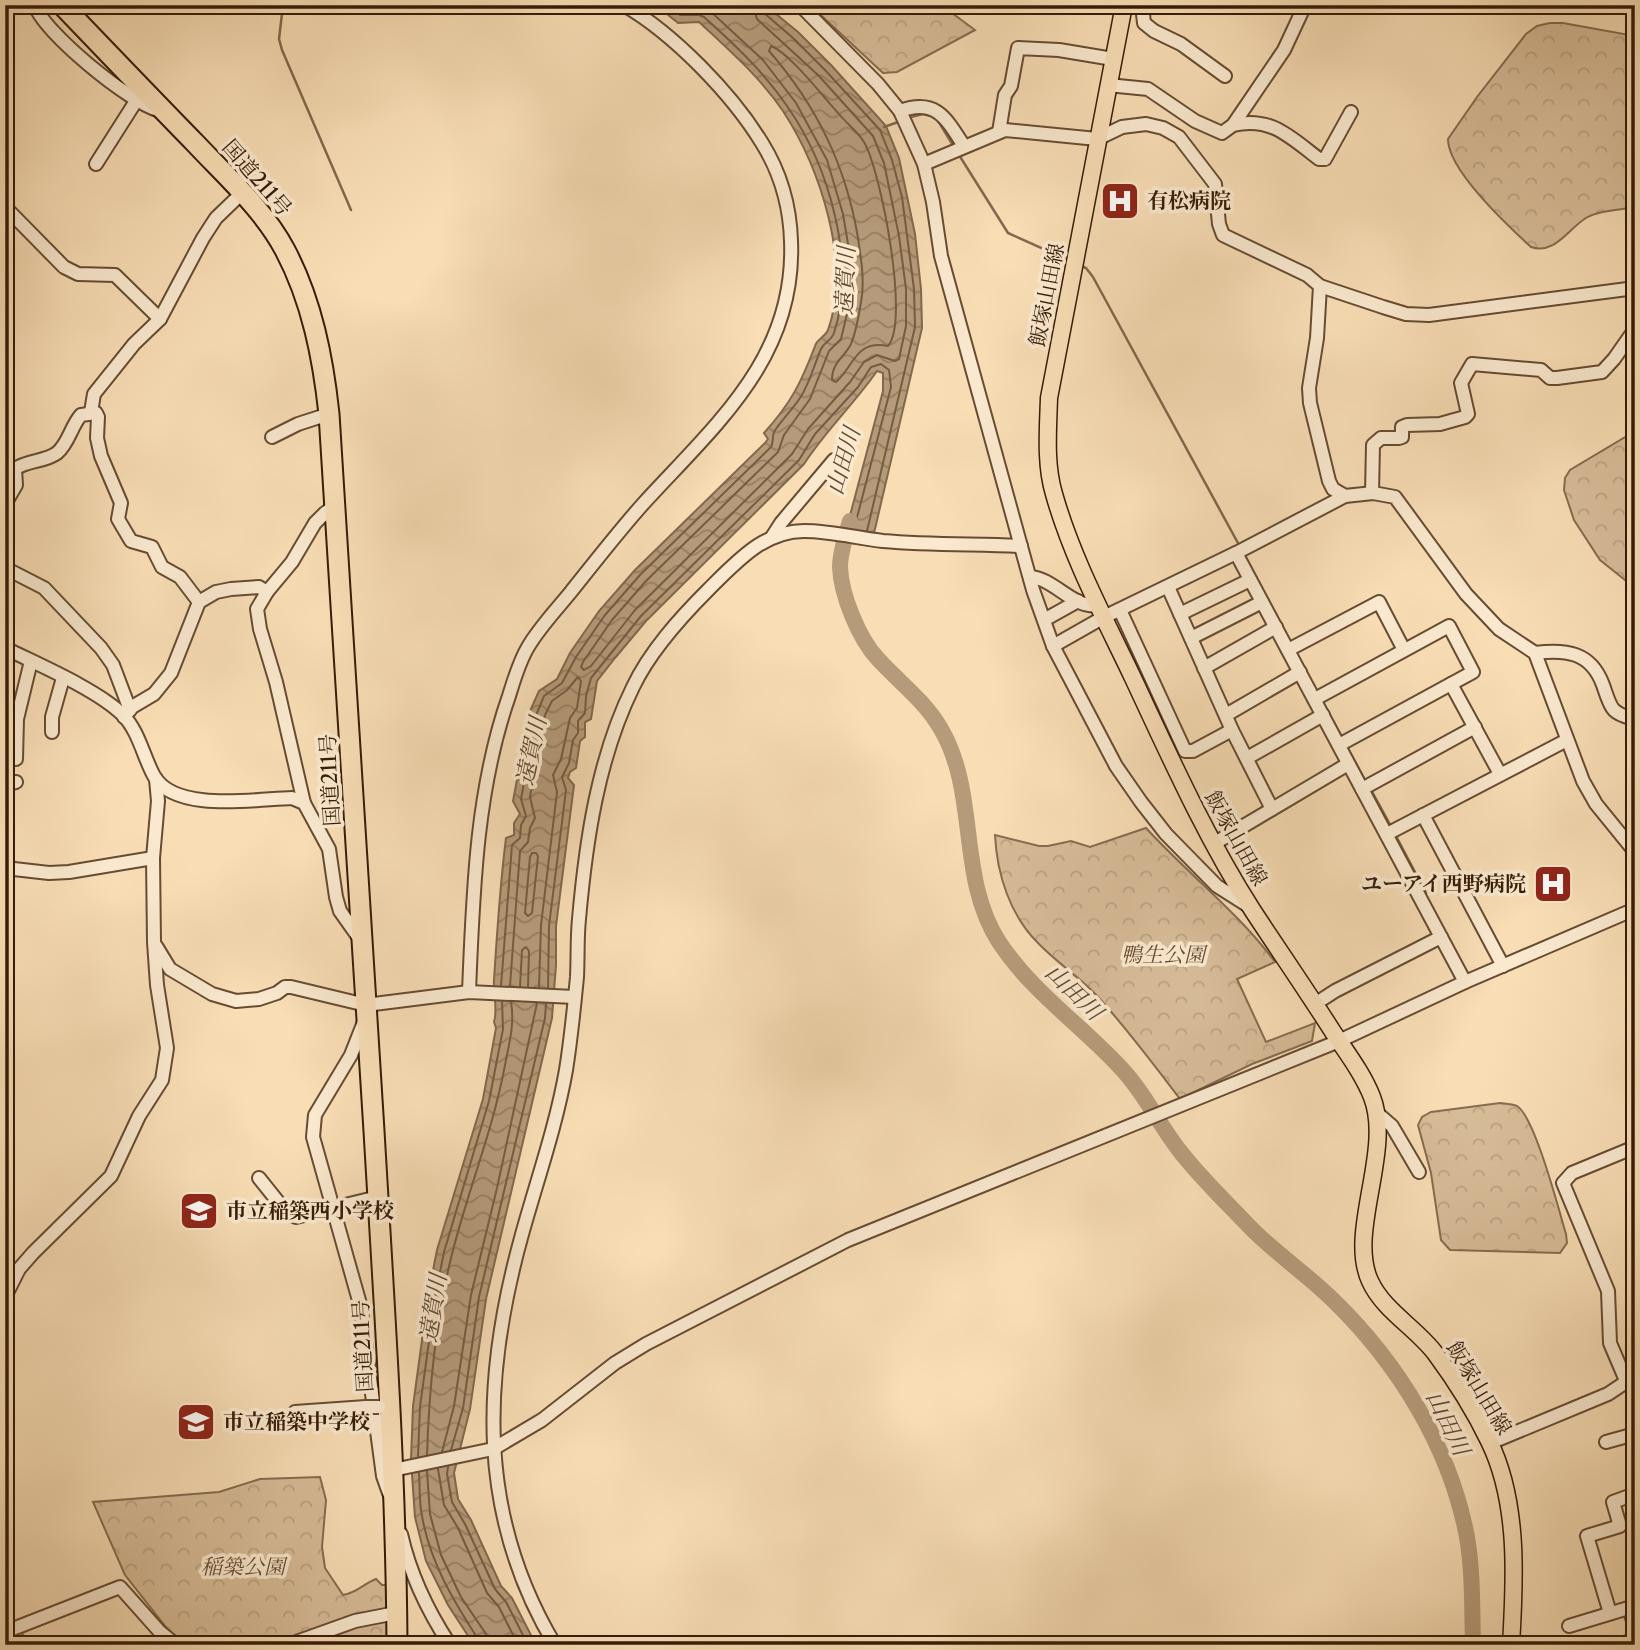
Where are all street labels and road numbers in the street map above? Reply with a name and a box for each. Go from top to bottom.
street label: 国道211号 [218,134,297,221]
street label: 飯塚山田線 [1024,241,1069,349]
street label: 国道211号 [315,733,344,827]
street label: 飯塚山田線 [1200,786,1273,890]
street label: 国道211号 [348,1299,377,1393]
street label: 飯塚山田線 [1442,1336,1517,1439]

